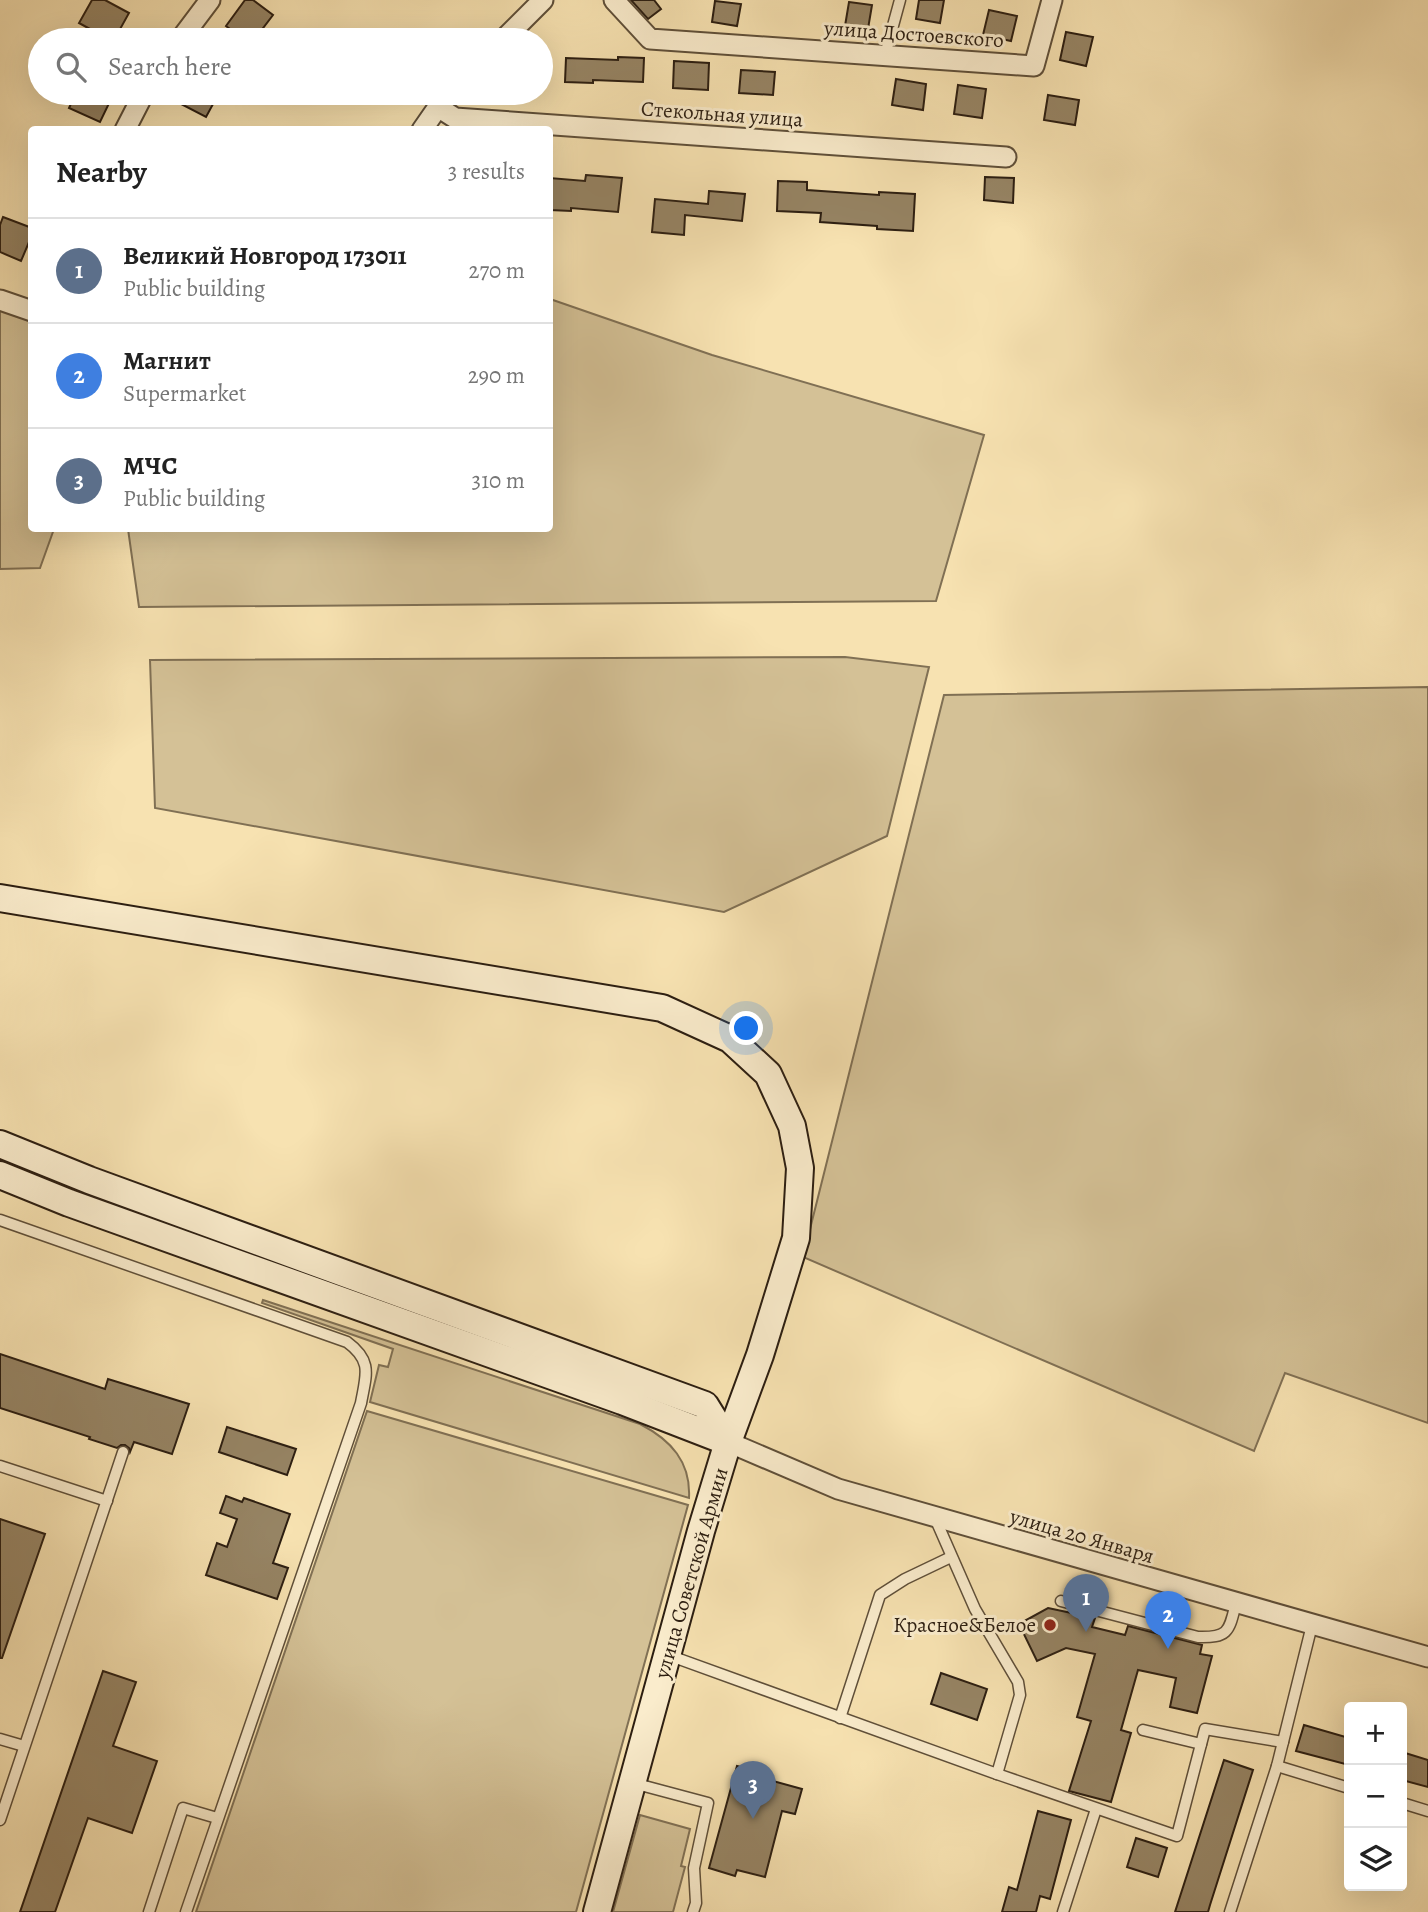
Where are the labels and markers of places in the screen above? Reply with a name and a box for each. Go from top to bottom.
pin: 1 [1063,1574,1109,1632]
pin: 2 [1145,1591,1191,1649]
place label: Красное&Белое [893,1611,1036,1639]
marker: Красное&Белое [1042,1617,1058,1633]
pin: 3 [730,1761,776,1819]

